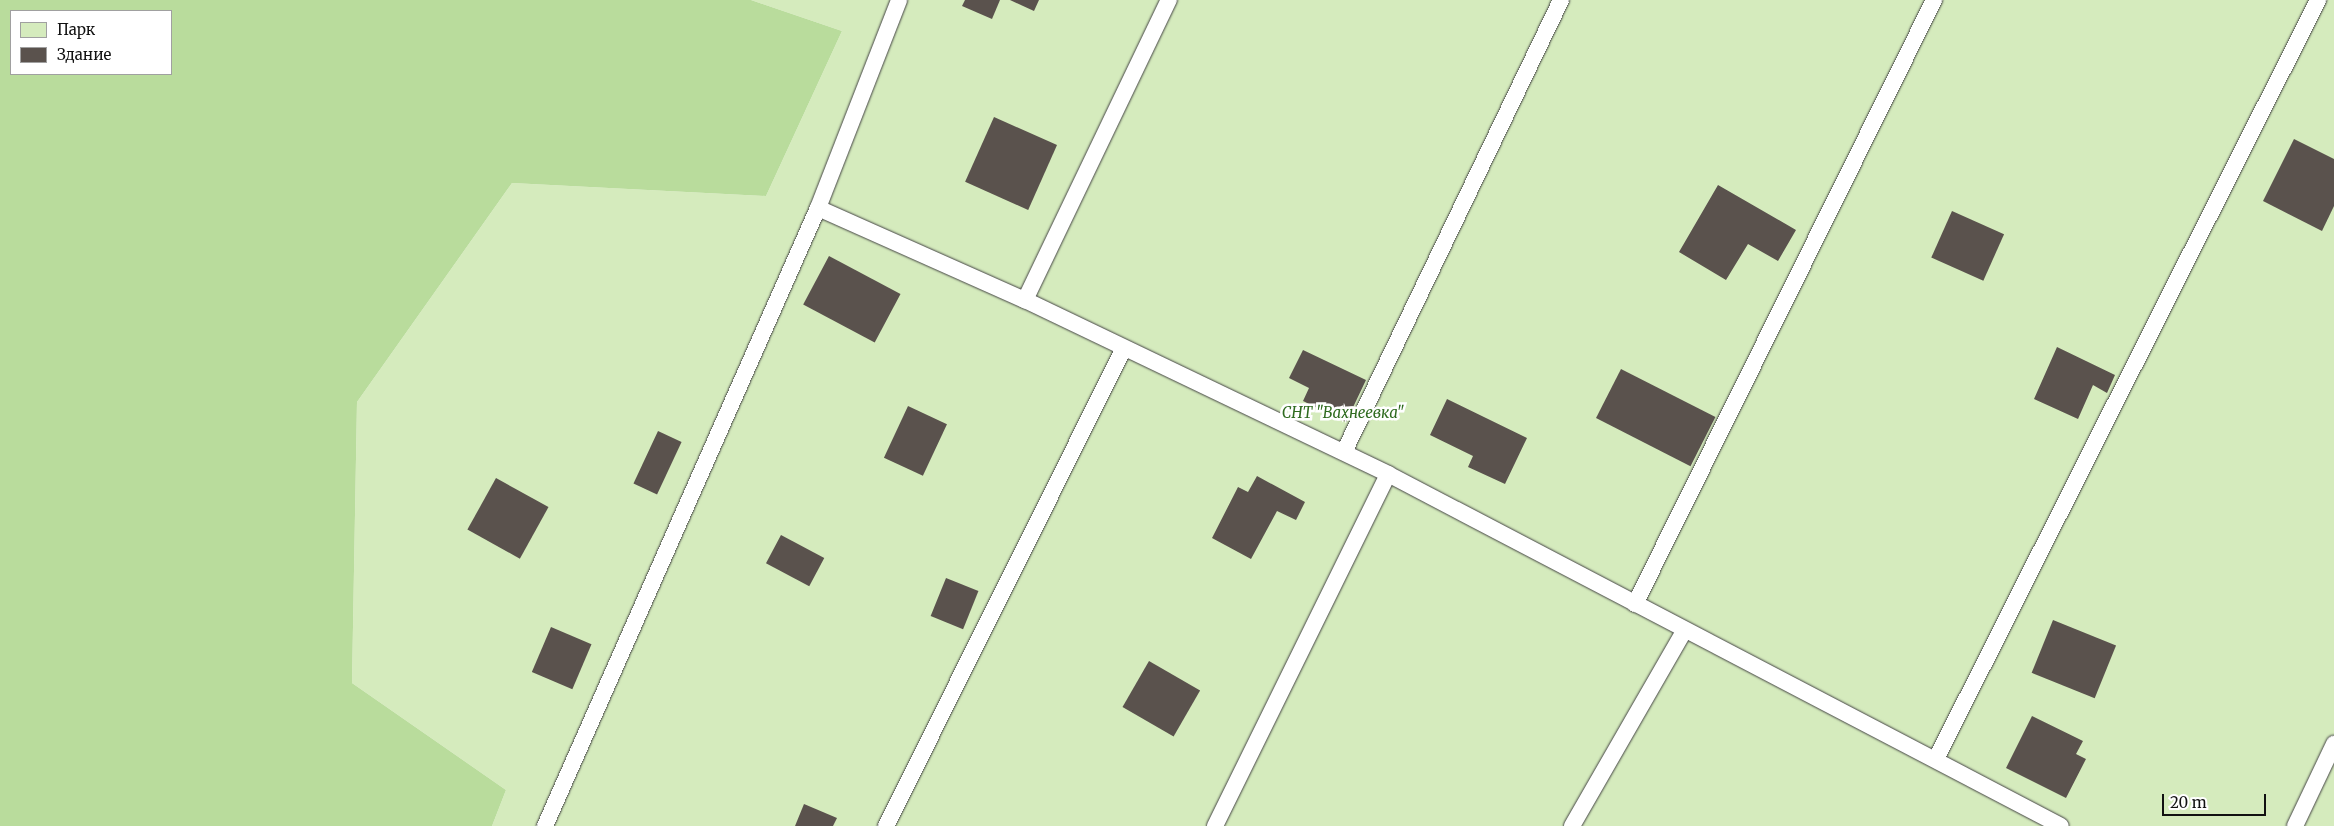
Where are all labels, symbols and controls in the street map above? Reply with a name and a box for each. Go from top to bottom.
legend [10,10,172,75]
text: Парк [57,20,95,39]
text: Здание [57,45,111,64]
park label: СНТ "Вахнеевка" [1282,404,1404,422]
scale bar [2164,784,2268,816]
text: 20 m [2170,793,2207,812]

